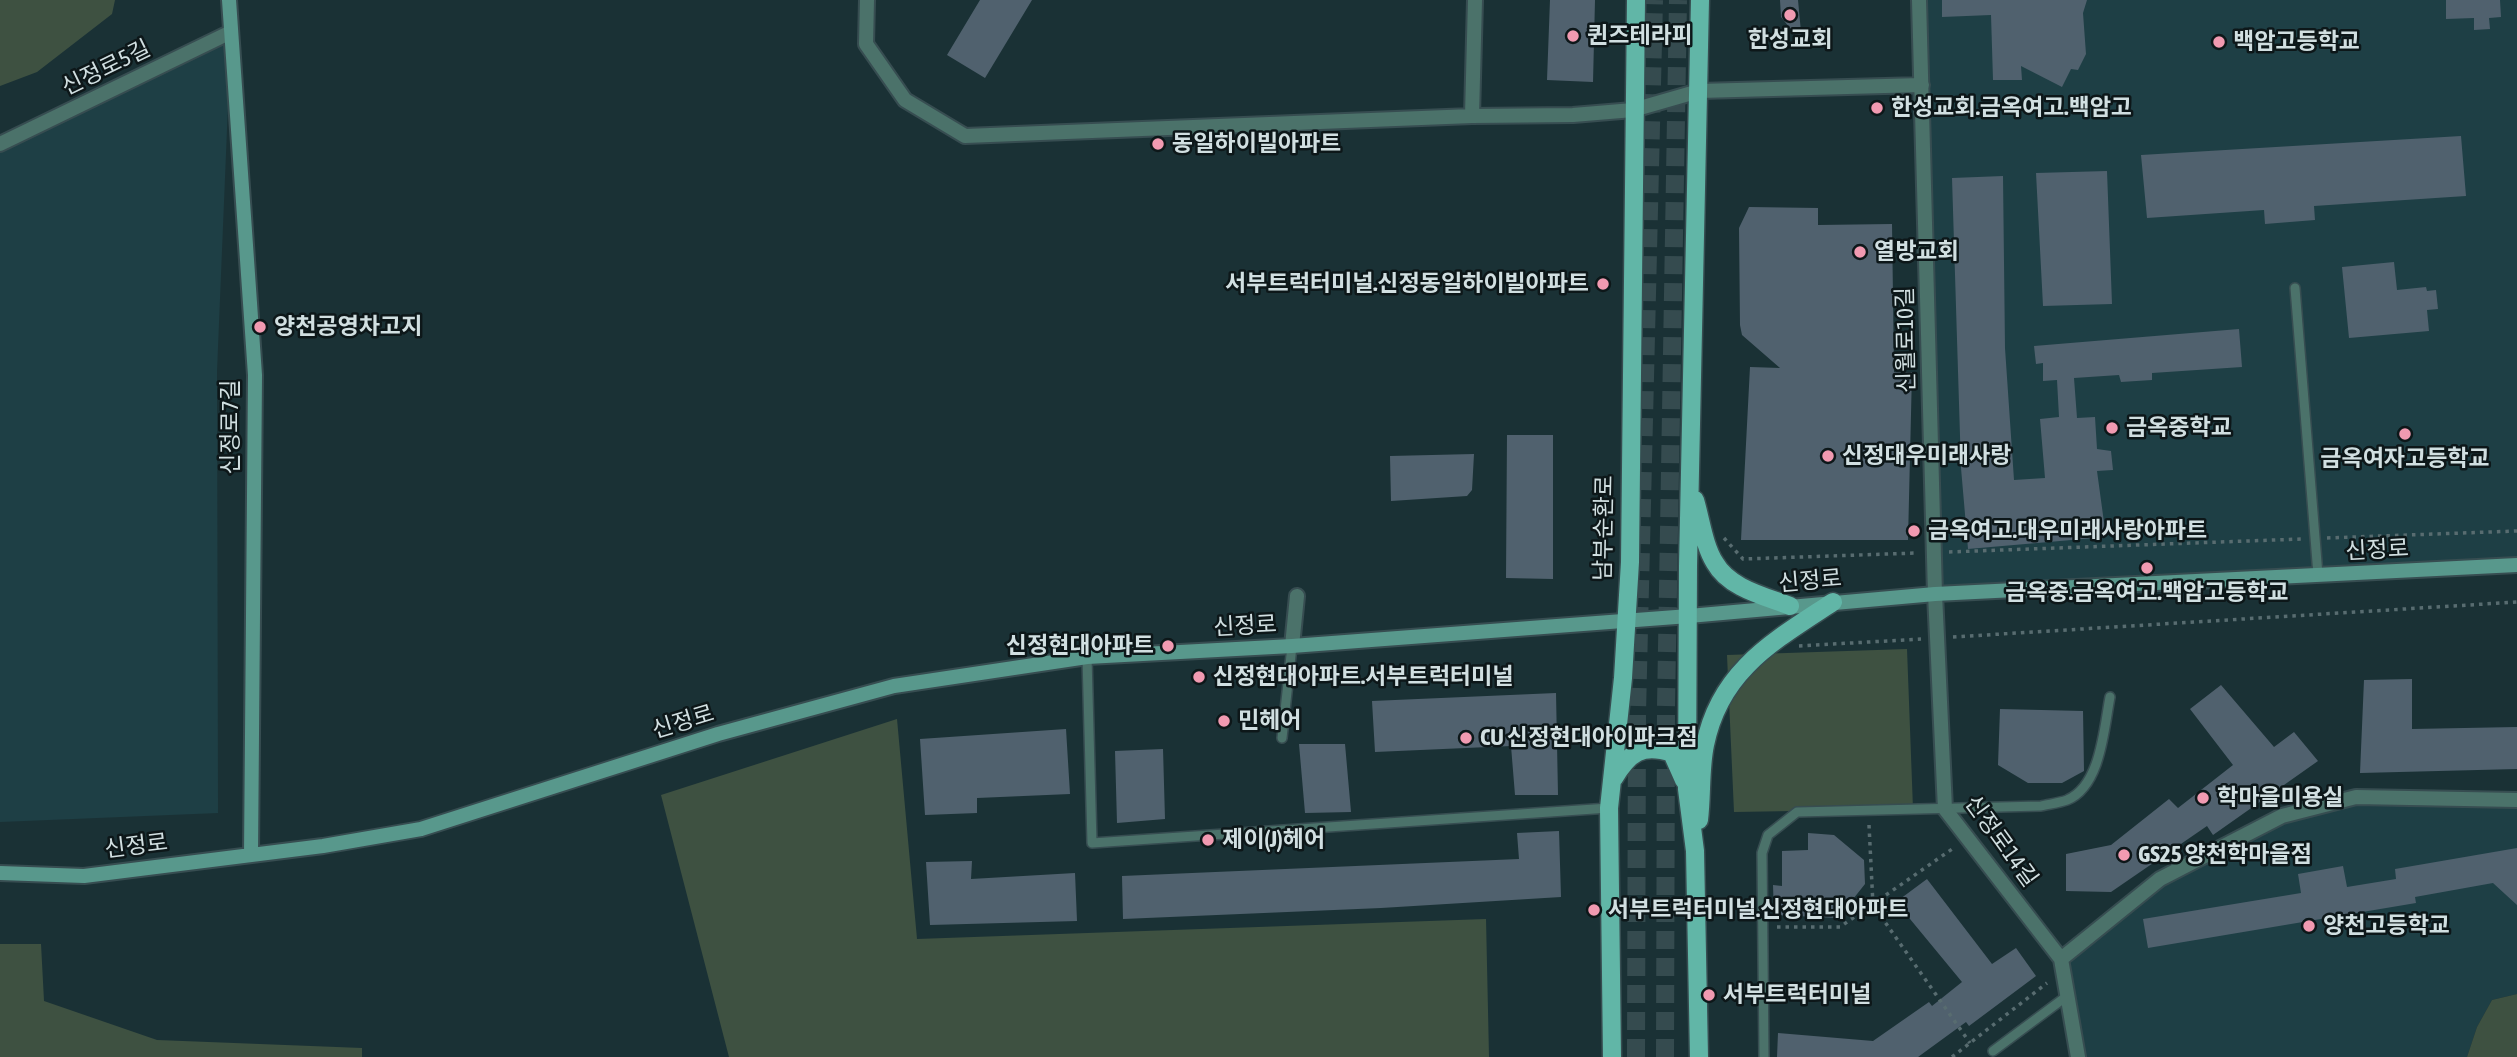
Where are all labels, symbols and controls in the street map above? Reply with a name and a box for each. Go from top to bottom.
marker: 한성교회 [1782,7,1798,23]
place label: 퀸즈테라피 [1587,22,1693,50]
place label: 한성교회 [1748,26,1832,54]
marker: 퀸즈테라피 [1565,28,1581,44]
place label: 백암고등학교 [2233,28,2360,56]
marker: 백암고등학교 [2211,34,2227,50]
street label: 신정로5길 [57,35,155,101]
place label: 한성교회.금옥여고.백암고 [1891,94,2132,122]
marker: 한성교회.금옥여고.백암고 [1869,100,1885,116]
place label: 동일하이빌아파트 [1172,130,1341,158]
marker: 동일하이빌아파트 [1150,136,1166,152]
place label: 열방교회 [1874,238,1959,266]
marker: 열방교회 [1852,244,1868,260]
place label: 서부트럭터미널.신정동일하이빌아파트 [1225,270,1589,298]
marker: 서부트럭터미널.신정동일하이빌아파트 [1595,276,1611,292]
street label: 신월로10길 [1891,287,1921,393]
place label: 양천공영차고지 [274,313,422,341]
marker: 양천공영차고지 [252,319,268,335]
street label: 신정로7길 [217,379,245,475]
place label: 금옥중학교 [2126,414,2232,442]
marker: 금옥중학교 [2104,420,2120,436]
marker: 금옥여자고등학교 [2397,426,2413,442]
place label: 신정대우미래사랑 [1842,442,2011,470]
place label: 금옥여자고등학교 [2320,445,2490,473]
marker: 신정대우미래사랑 [1820,448,1836,464]
street label: 남부순환로 [1589,475,1619,581]
place label: 금옥여고.대우미래사랑아파트 [1928,517,2207,545]
marker: 금옥여고.대우미래사랑아파트 [1906,523,1922,539]
street label: 신정로 [2345,535,2409,565]
marker: 금옥중.금옥여고.백암고등학교 [2139,560,2155,576]
street label: 신정로 [1777,564,1843,598]
place label: 금옥중.금옥여고.백암고등학교 [2005,579,2289,607]
street label: 신정로 [1213,611,1277,641]
place label: 신정현대아파트 [1006,632,1154,660]
marker: 신정현대아파트 [1160,638,1176,654]
place label: 신정현대아파트.서부트럭터미널 [1213,663,1513,691]
marker: 신정현대아파트.서부트럭터미널 [1191,669,1207,685]
street label: 신정로 [649,700,717,744]
place label: 민헤어 [1238,707,1301,735]
marker: 민헤어 [1216,713,1232,729]
place label: CU 신정현대아이파크점 [1480,724,1698,752]
marker: CU 신정현대아이파크점 [1458,730,1474,746]
place label: 학마을미용실 [2217,784,2344,812]
street label: 신정로14길 [1959,790,2043,892]
marker: 학마을미용실 [2195,790,2211,806]
place label: 제이(J)헤어 [1222,826,1325,854]
street label: 신정로 [103,828,169,864]
marker: 제이(J)헤어 [1200,832,1216,848]
place label: GS25 양천학마을점 [2138,841,2312,869]
marker: GS25 양천학마을점 [2116,847,2132,863]
place label: 서부트럭터미널.신정현대아파트 [1608,896,1908,924]
marker: 서부트럭터미널.신정현대아파트 [1586,902,1602,918]
place label: 양천고등학교 [2323,912,2450,940]
marker: 양천고등학교 [2301,918,2317,934]
place label: 서부트럭터미널 [1723,981,1871,1009]
marker: 서부트럭터미널 [1701,987,1717,1003]

